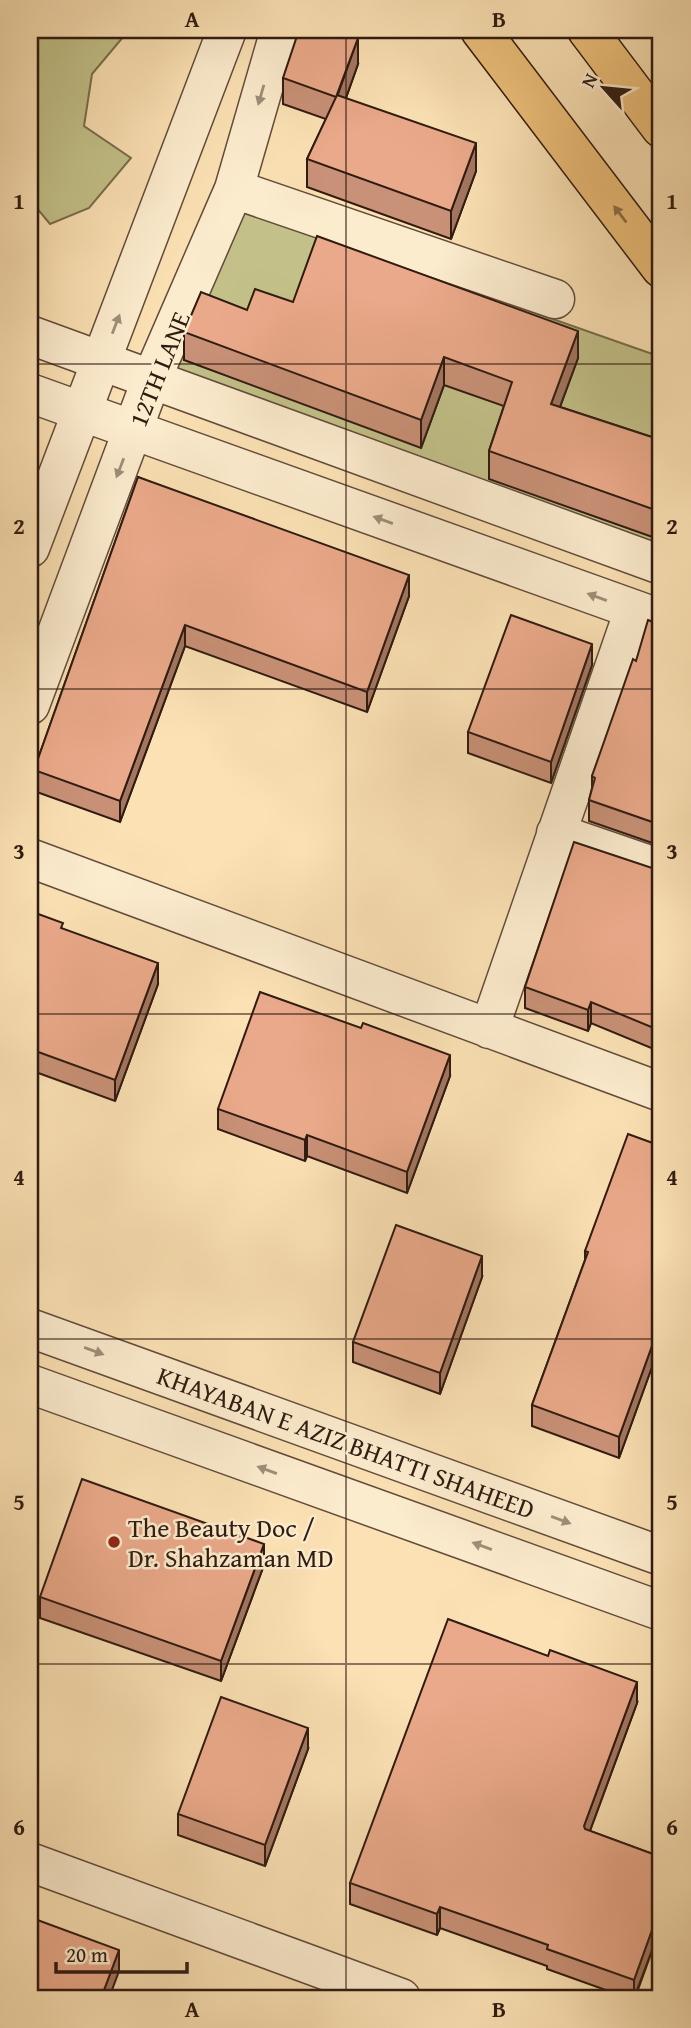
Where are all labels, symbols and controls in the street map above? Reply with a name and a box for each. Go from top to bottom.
text: A [185,2,200,35]
text: B [492,2,506,35]
north arrow [568,52,638,122]
text: N [573,68,604,92]
one-way arrow [255,85,265,106]
text: 1 [13,184,25,217]
text: 1 [666,184,678,217]
one-way arrow [613,205,627,223]
street label: 12TH LANE [118,306,200,432]
one-way arrow [111,314,122,335]
one-way arrow [114,458,125,479]
text: 2 [13,509,25,542]
text: 2 [666,509,678,542]
one-way arrow [372,514,393,525]
one-way arrow [586,591,607,602]
text: 3 [13,834,25,867]
text: 3 [666,834,678,867]
text: 4 [13,1160,25,1193]
text: 4 [666,1160,678,1193]
one-way arrow [83,1346,104,1357]
street label: KHAYABAN E AZIZ BHATTI SHAHEED [152,1355,540,1529]
one-way arrow [257,1464,278,1475]
text: 5 [13,1485,25,1518]
text: 5 [666,1485,678,1518]
place label: The Beauty Doc / Dr. Shahzaman MD [128,1508,333,1577]
one-way arrow [551,1515,572,1526]
marker: The Beauty Doc / Dr. Shahzaman MD [106,1534,122,1550]
one-way arrow [471,1540,492,1551]
text: 6 [13,1810,25,1843]
text: 6 [666,1810,678,1843]
scale bar [56,1930,187,1974]
text: 20 m [66,1939,108,1970]
text: A [185,1992,200,2025]
text: B [492,1992,506,2025]

